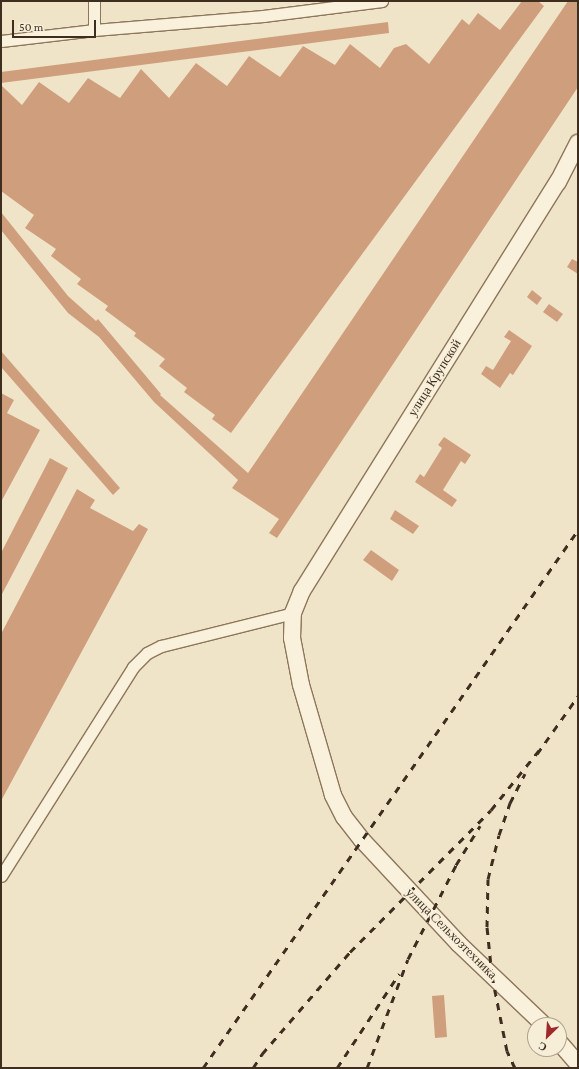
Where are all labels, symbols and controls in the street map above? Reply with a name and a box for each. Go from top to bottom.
scale bar [14,12,98,38]
text: 50 m [19,20,43,34]
street label: улица Крупской [405,337,465,419]
street label: улица Сельхозтехника [402,885,500,983]
north arrow [527,1017,567,1057]
text: С [536,1040,548,1054]

